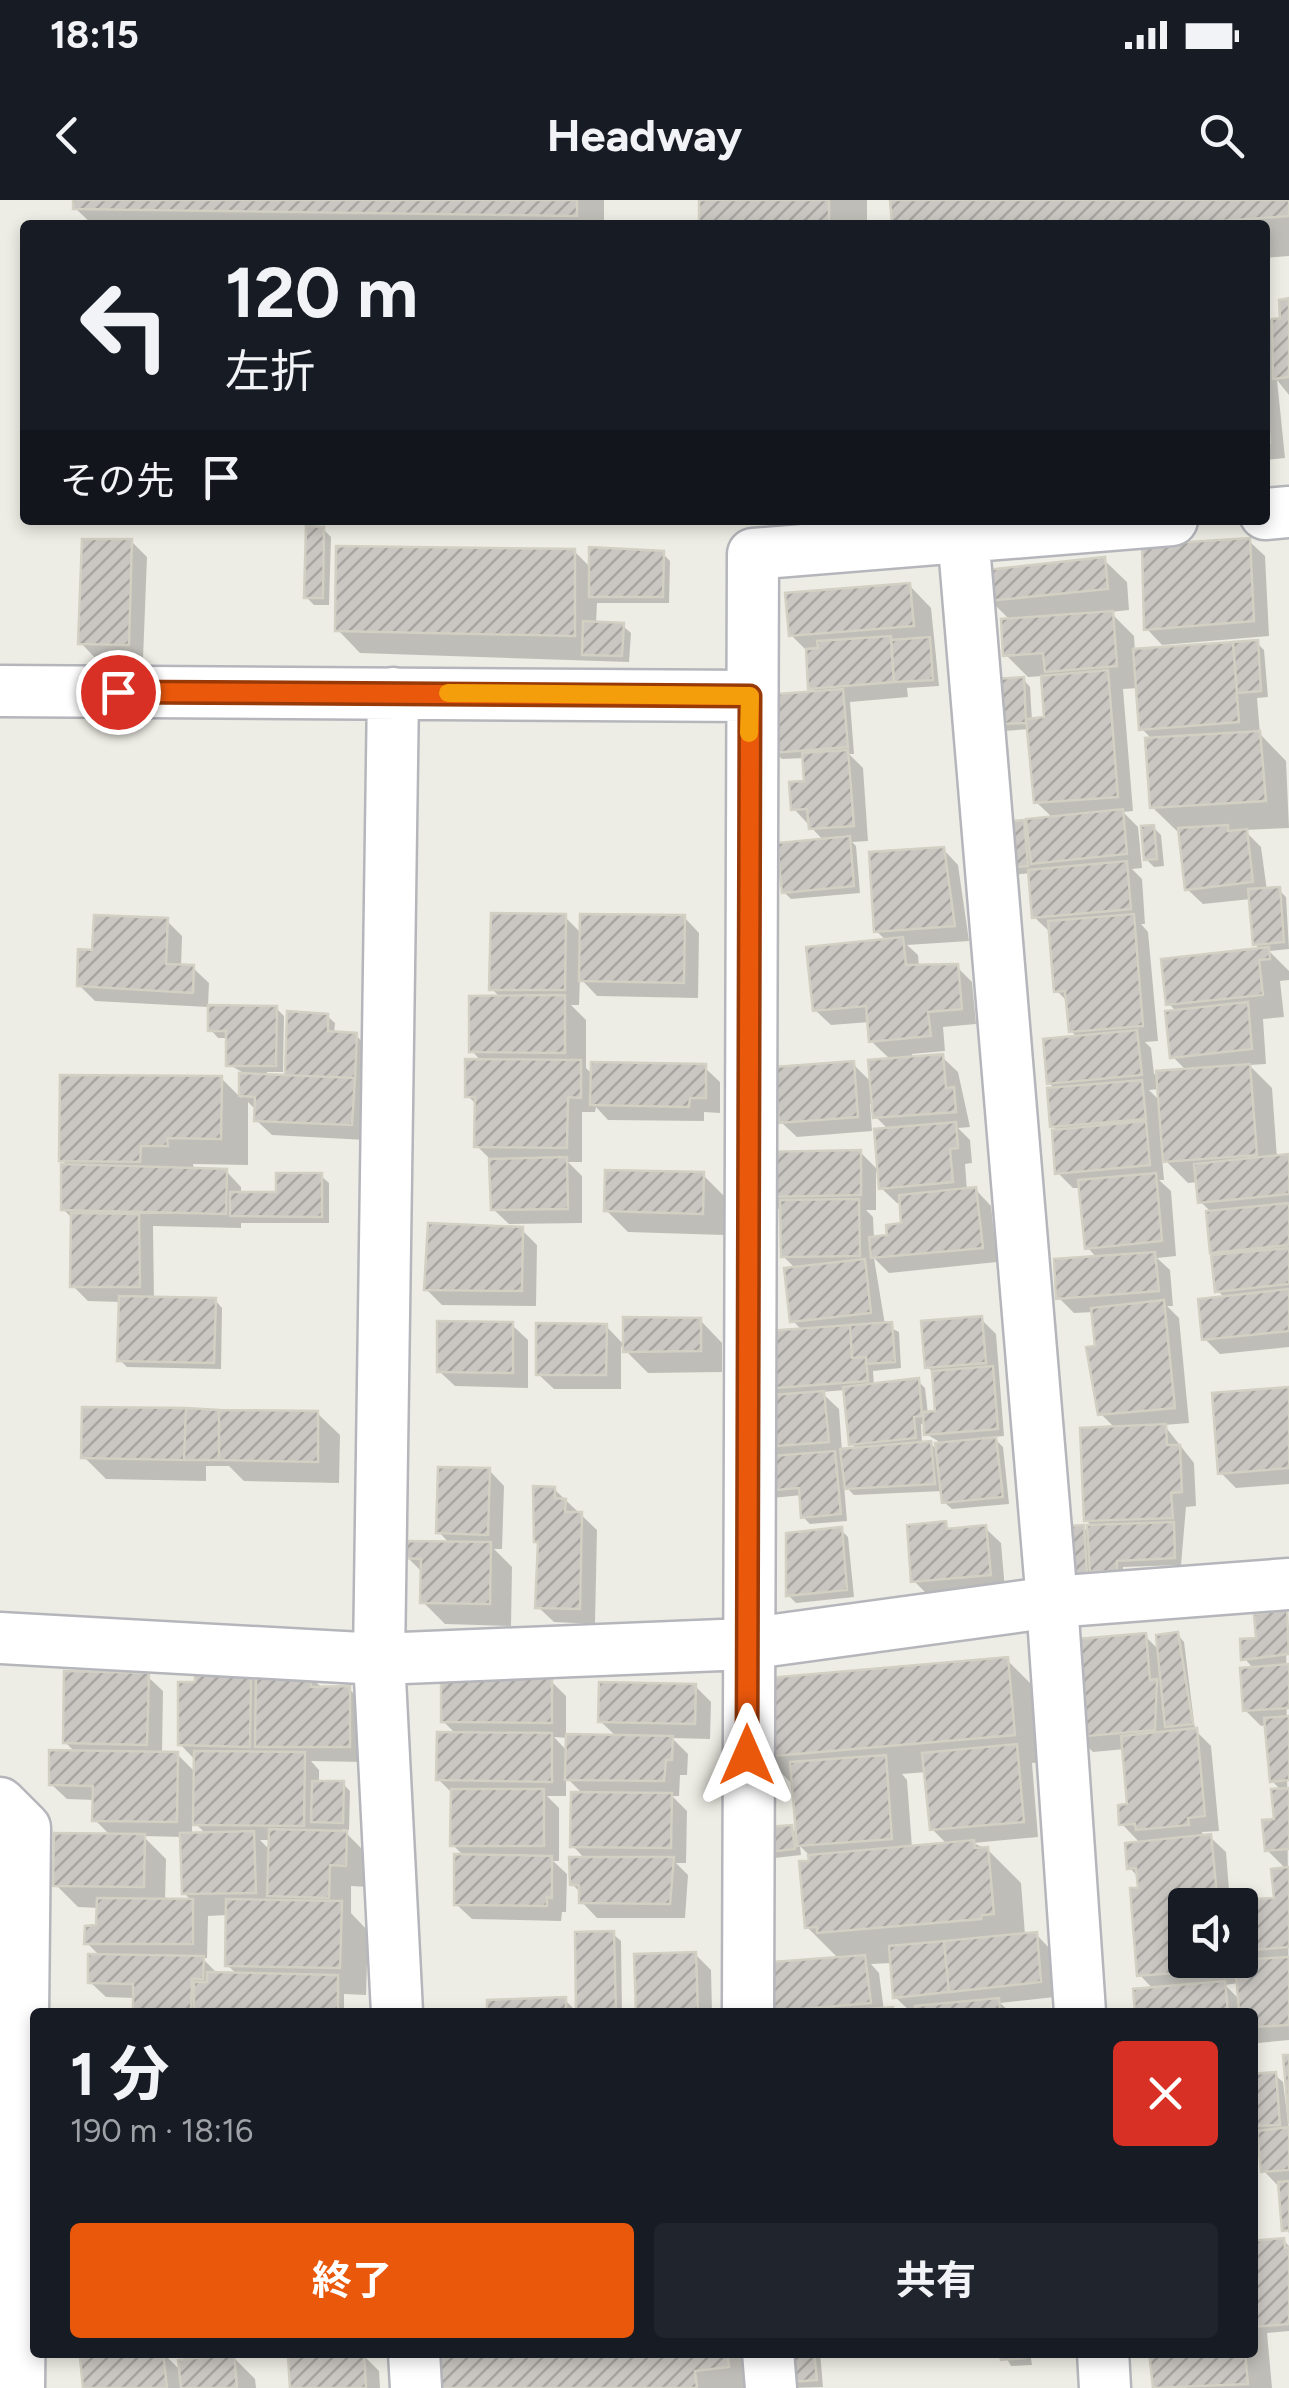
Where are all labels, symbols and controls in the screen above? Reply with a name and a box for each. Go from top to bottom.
text: 18:15 [50,12,139,58]
icon: back [40,108,95,163]
text: Headway [547,108,742,162]
icon: search [1194,108,1249,163]
text: 120 m [225,250,418,335]
icon: left [60,260,190,390]
text: 左折 [225,344,315,398]
icon: arrive [194,450,249,505]
text: その先 [60,458,174,504]
pin [76,650,161,735]
icon: arrive [91,665,146,720]
position arrow [695,1703,799,1807]
map controls [1168,1888,1258,1978]
button: sound [1168,1888,1258,1978]
text: 1 分 [70,2038,170,2110]
button: close [1113,2041,1218,2146]
text: 190 m · 18:16 [70,2112,253,2150]
button: 終了 [70,2223,634,2338]
button: 共有 [654,2223,1218,2338]

